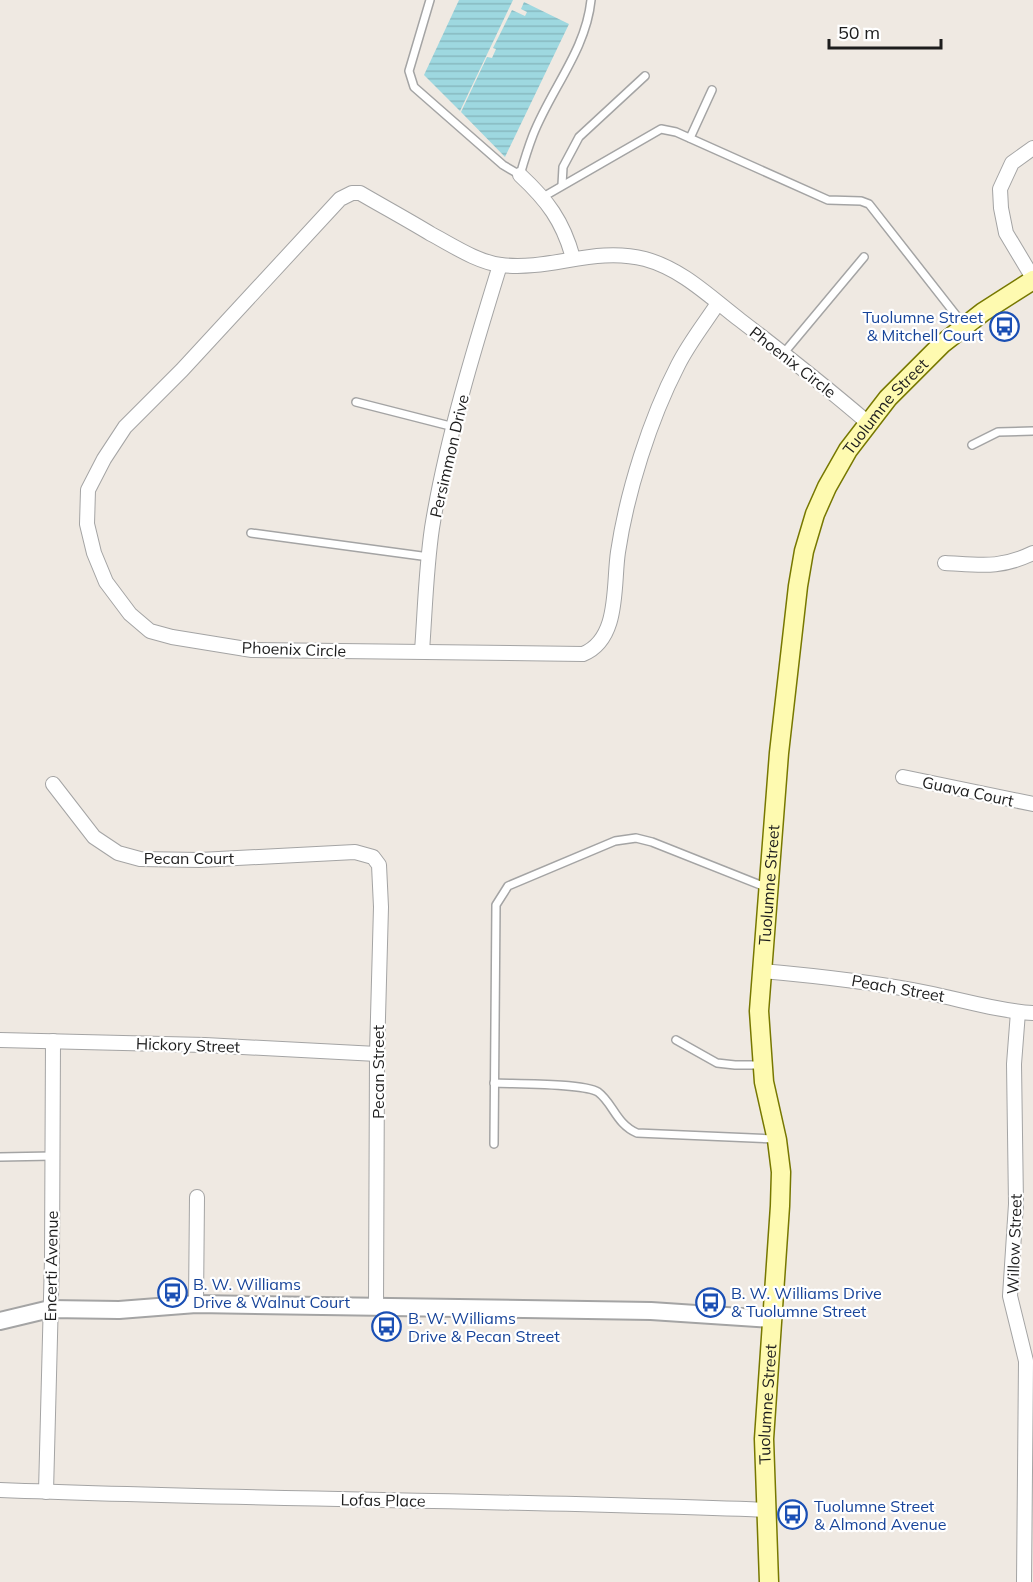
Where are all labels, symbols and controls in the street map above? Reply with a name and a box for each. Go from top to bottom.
scale bar [829,12,942,50]
text: 50 m [838,21,880,44]
place label: Tuolumne Street & Mitchell Court [863,307,983,345]
bus stop icon: Tuolumne Street & Mitchell Court [988,310,1020,342]
street label: Phoenix Circle [746,322,840,402]
street label: Tuolumne Street [838,354,932,458]
street label: Persimmon Drive [425,393,473,519]
street label: Phoenix Circle [241,637,347,661]
street label: Guava Court [920,772,1016,811]
street label: Tuolumne Street [754,824,783,946]
street label: Pecan Court [144,848,235,868]
street label: Peach Street [850,970,946,1006]
street label: Pecan Street [368,1025,388,1119]
street label: Hickory Street [135,1033,241,1057]
street label: Willow Street [1002,1193,1026,1295]
street label: Encerti Avenue [40,1210,62,1322]
place label: B. W. Williams Drive & Walnut Court [193,1274,350,1312]
bus stop icon: B. W. Williams Drive & Walnut Court [156,1277,188,1309]
place label: B. W. Williams Drive & Tuolumne Street [731,1283,882,1321]
bus stop icon: B. W. Williams Drive & Tuolumne Street [694,1286,726,1318]
place label: B. W. Williams Drive & Pecan Street [408,1308,560,1346]
bus stop icon: B. W. Williams Drive & Pecan Street [371,1311,403,1343]
street label: Tuolumne Street [754,1343,781,1465]
street label: Lofas Place [340,1489,426,1511]
place label: Tuolumne Street & Almond Avenue [814,1496,947,1534]
bus stop icon: Tuolumne Street & Almond Avenue [777,1499,809,1531]

